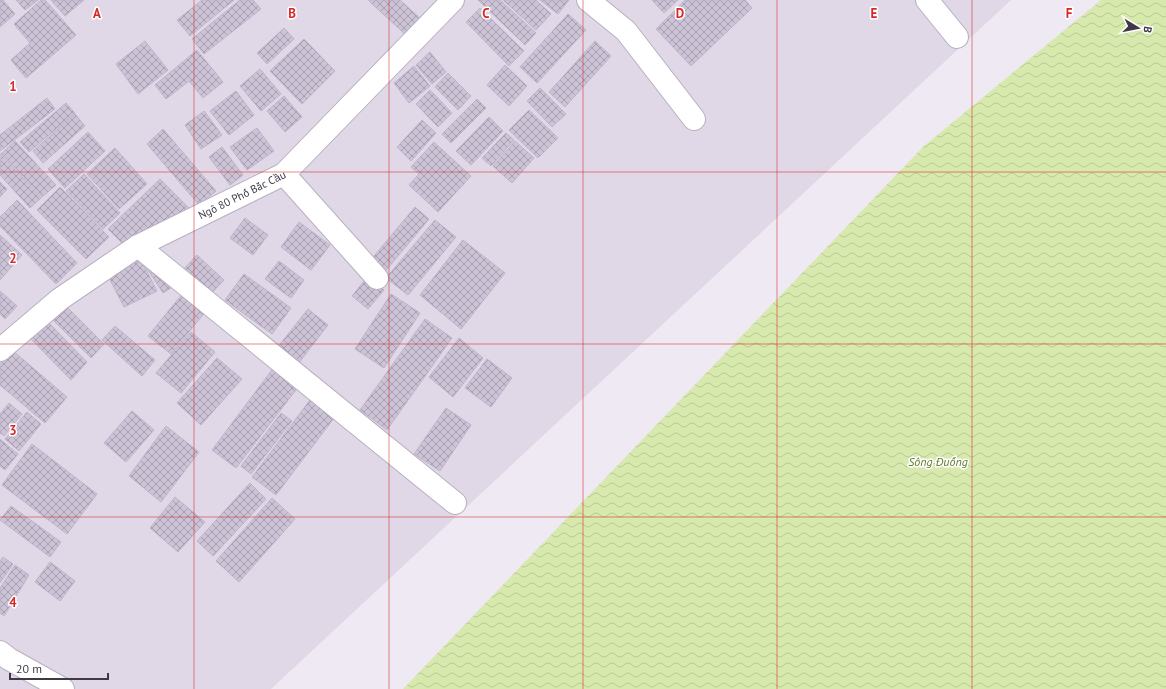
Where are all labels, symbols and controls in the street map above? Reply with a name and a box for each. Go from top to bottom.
text: A [93,5,101,22]
text: B [288,5,296,22]
text: C [482,5,490,22]
text: D [676,5,684,22]
text: E [871,5,878,22]
text: F [1066,5,1073,22]
north arrow [1118,8,1158,48]
text: B [1140,25,1155,35]
text: 1 [9,78,17,95]
street label: Ngõ 80 Phố Bắc Cầu [196,167,288,222]
text: 2 [9,250,17,267]
text: 3 [9,422,17,439]
water label: Sông Đuống [908,454,968,469]
text: 4 [9,594,17,611]
scale bar [10,655,108,681]
text: 20 m [16,661,42,676]

